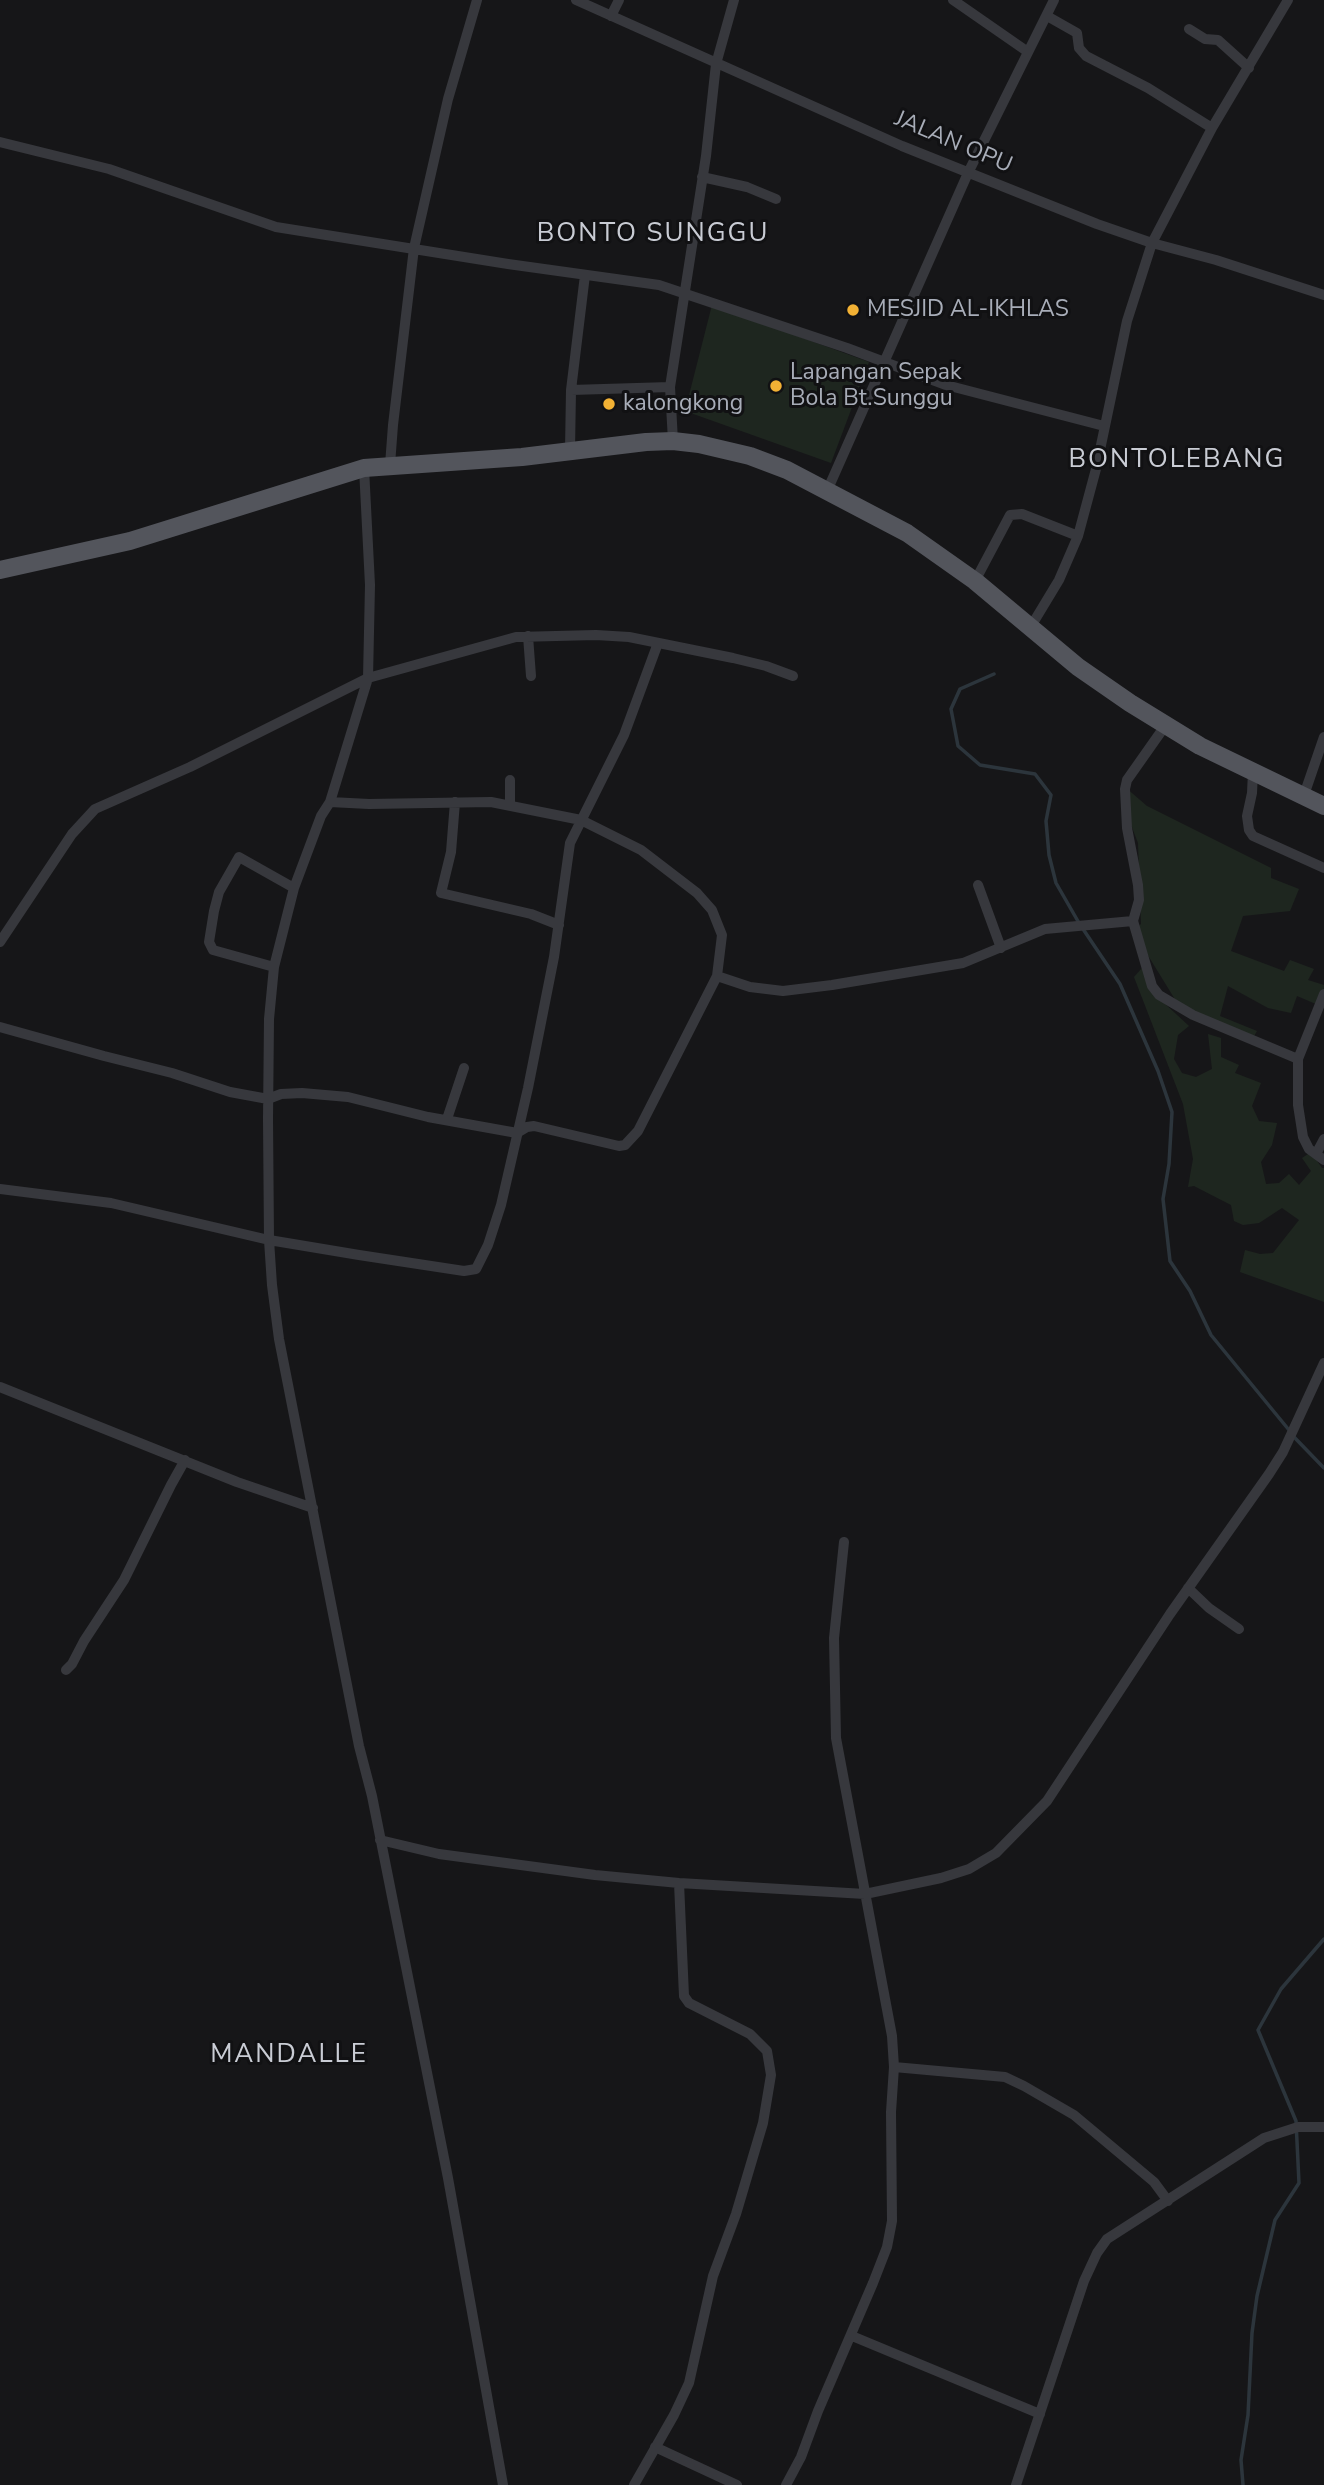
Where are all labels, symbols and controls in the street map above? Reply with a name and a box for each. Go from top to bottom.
street label: JALAN OPU [890,106,1016,180]
district label: BONTO SUNGGU [538,219,768,251]
place label: MESJID AL-IKHLAS [867,296,1069,324]
marker: MESJID AL-IKHLAS [845,302,861,318]
place label: Lapangan Sepak Bola Bt.Sunggu [790,359,961,413]
marker: Lapangan Sepak Bola Bt.Sunggu [768,378,784,394]
place label: kalongkong [623,390,743,418]
marker: kalongkong [601,396,617,412]
district label: BONTOLEBANG [1070,445,1284,477]
district label: MANDALLE [211,2040,367,2072]

